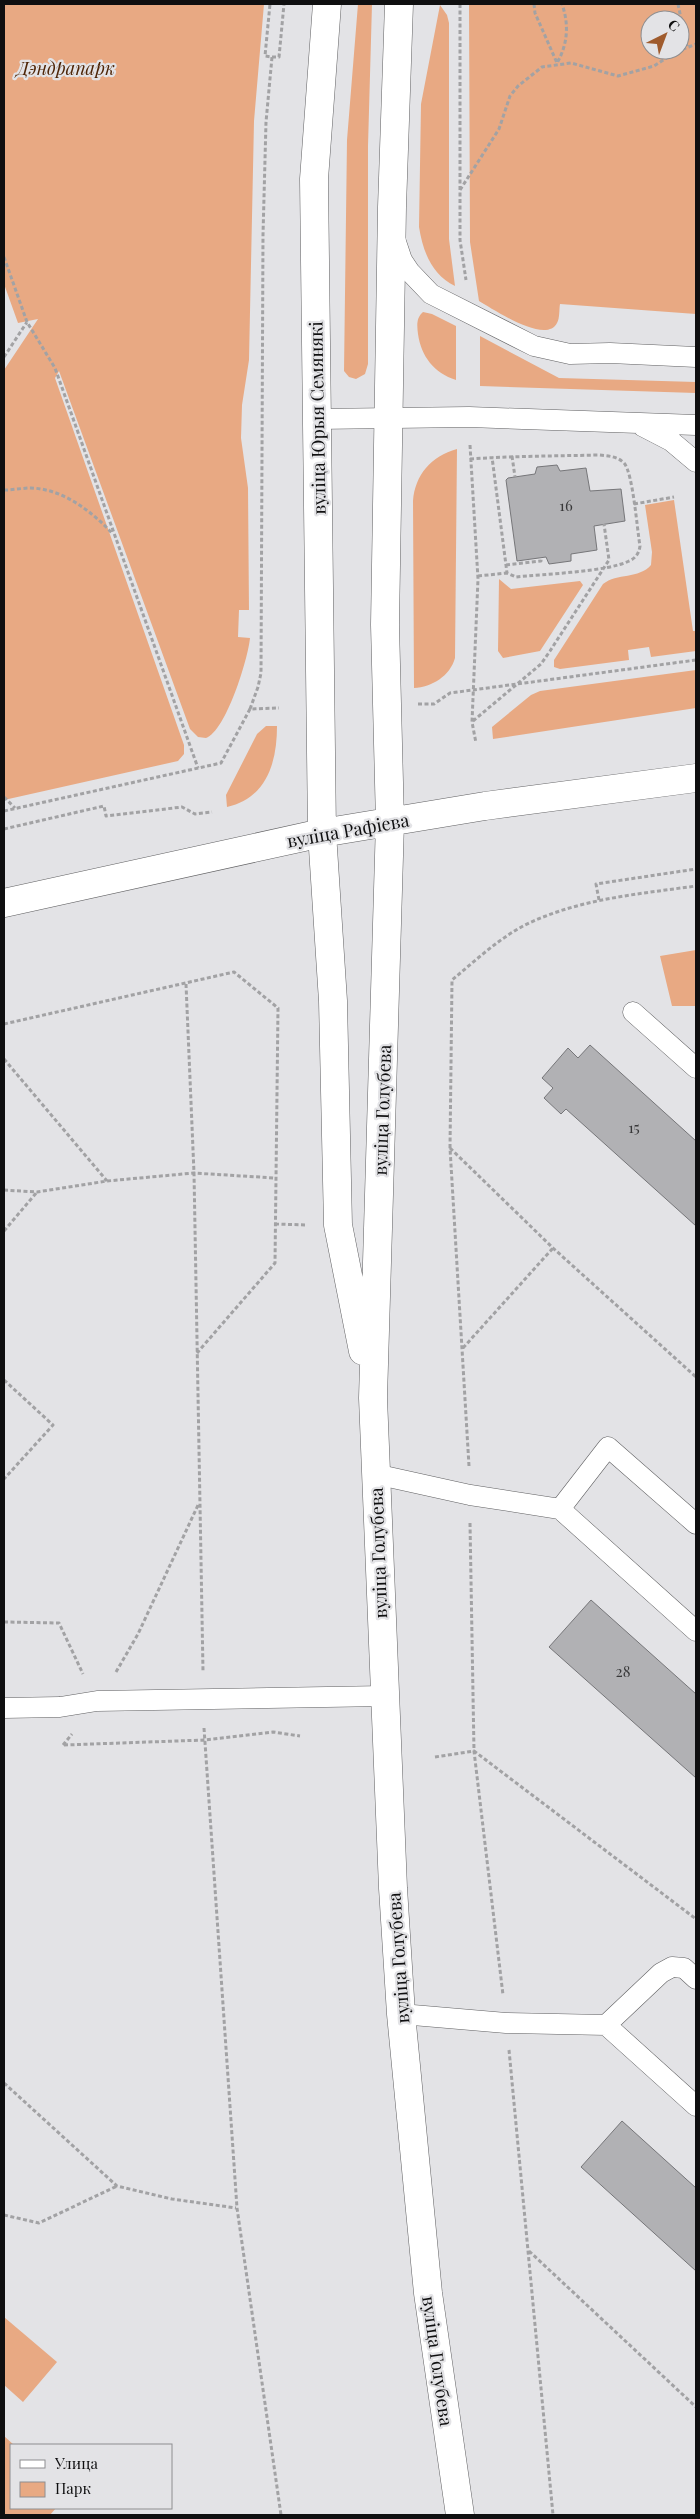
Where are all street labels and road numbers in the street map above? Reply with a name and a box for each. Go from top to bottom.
street label: вуліца Юрыя Семянякі [303,321,331,515]
street label: вуліца Рафіева [285,807,411,853]
street label: вуліца Голубева [368,1044,396,1176]
street label: вуліца Голубева [364,1487,392,1619]
street label: вуліца Голубева [381,1892,415,2024]
street label: вуліца Голубева [417,2294,459,2428]

